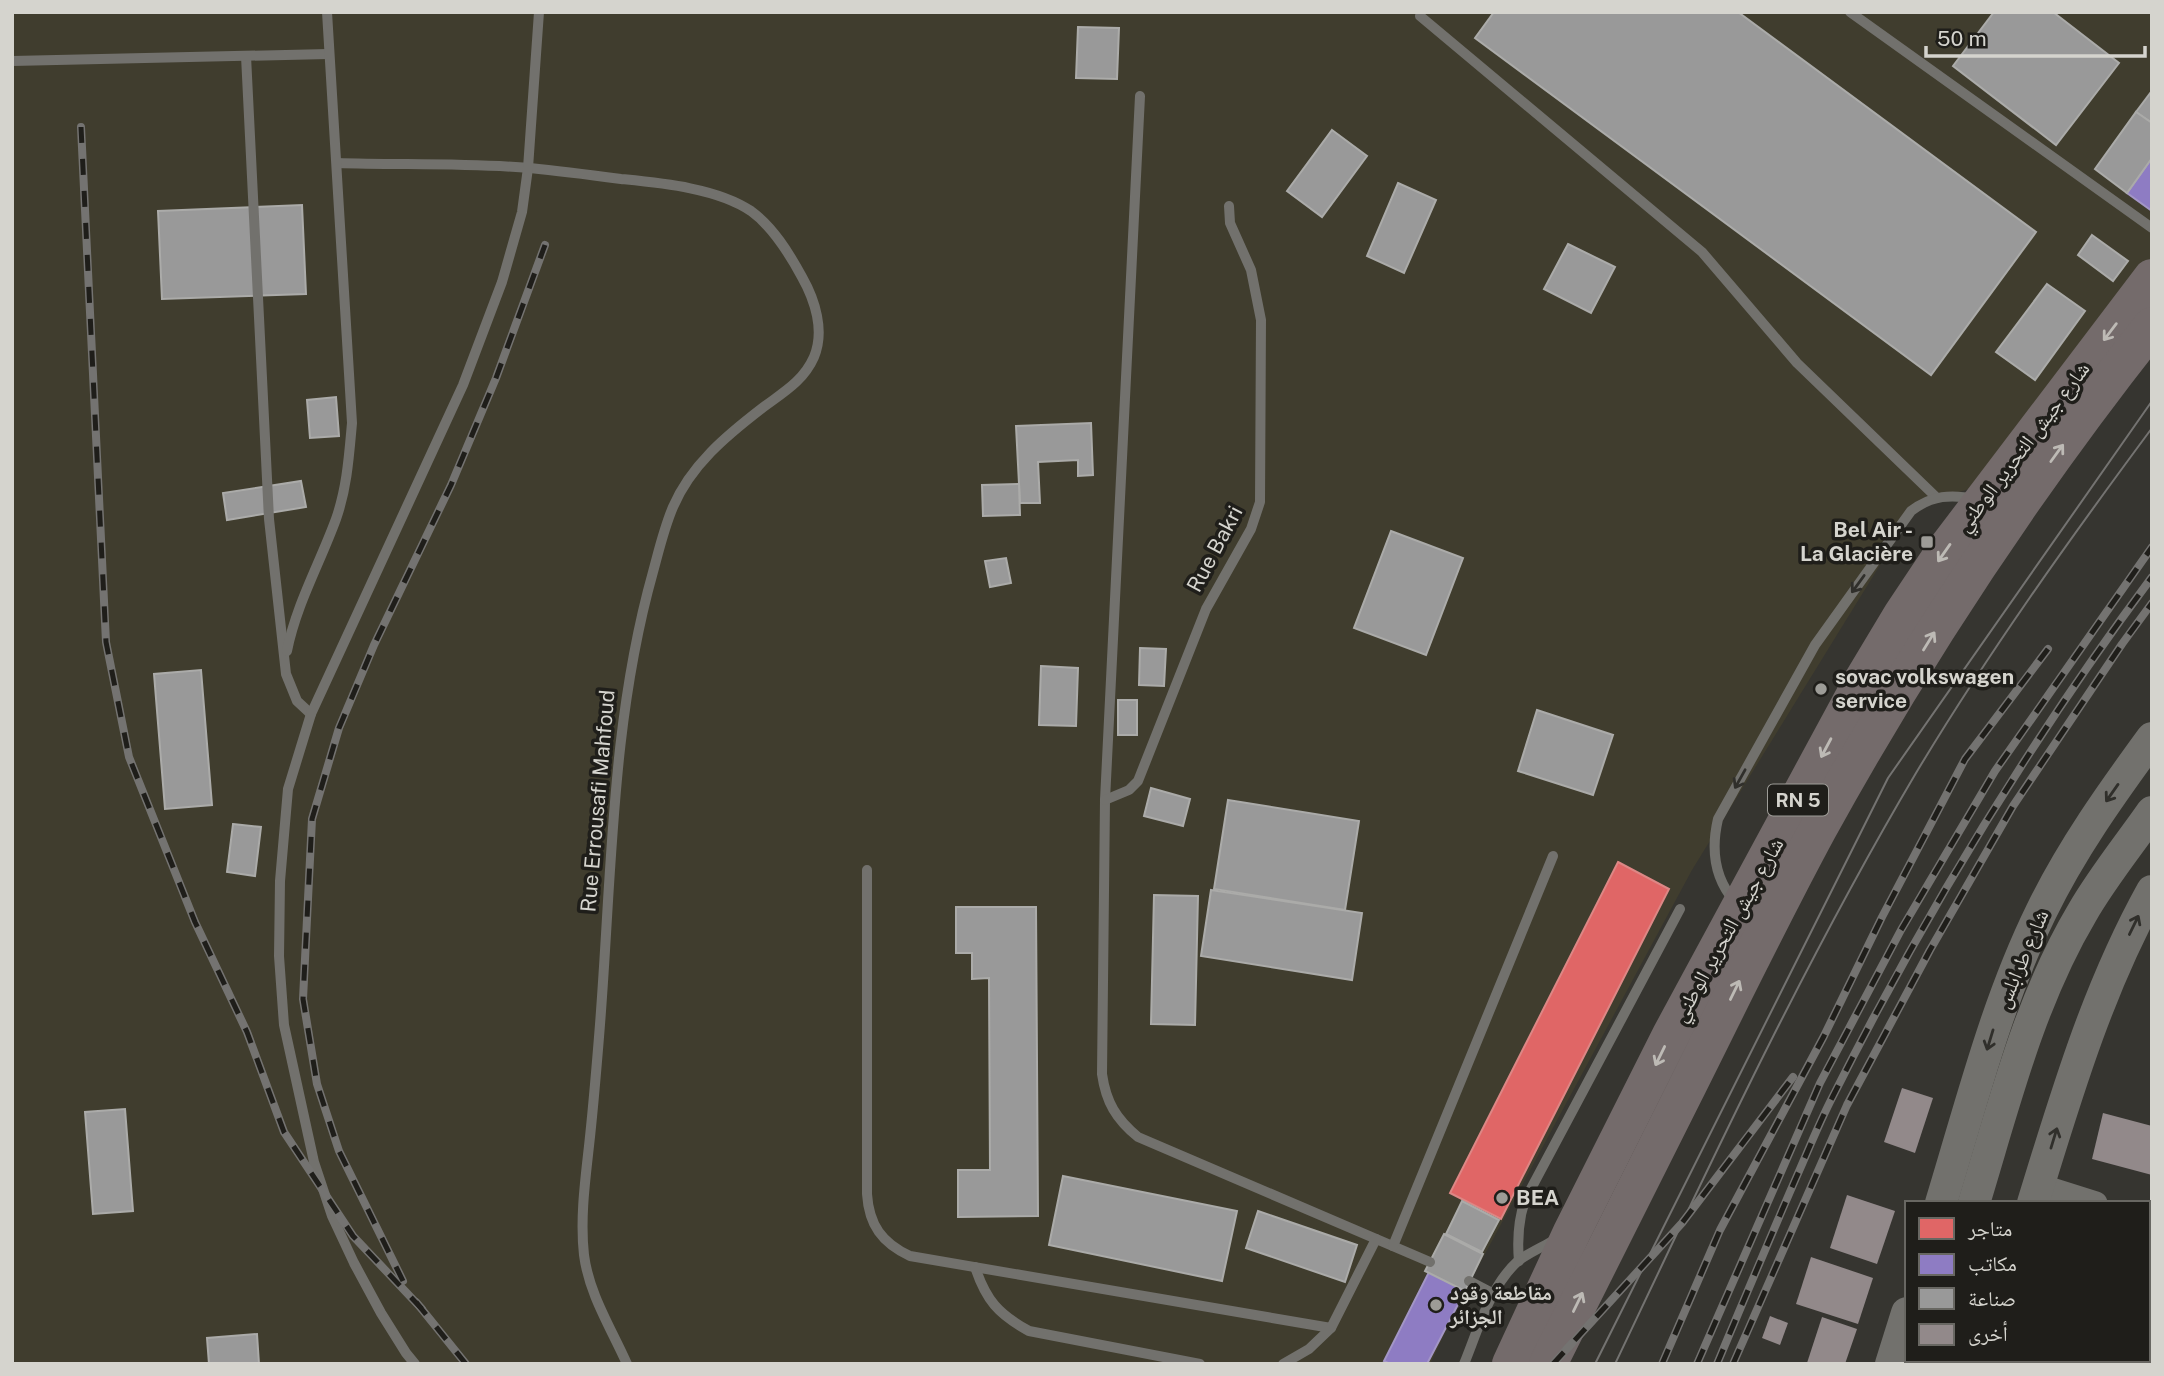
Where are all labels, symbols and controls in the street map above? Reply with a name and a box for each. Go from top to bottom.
scale bar [1926,14,2145,58]
text: 50 m [1937,26,1987,51]
one-way arrow [2103,323,2118,341]
street label: شارع جيش التحرير الوطني [1951,357,2098,539]
one-way arrow [2050,444,2064,463]
street label: Rue Bakri [1181,501,1248,596]
place label: Bel Air - La Glacière [1800,517,1913,566]
marker: Bel Air - La Glacière [1919,534,1935,550]
one-way arrow [1936,543,1951,562]
one-way arrow [1851,574,1865,593]
one-way arrow [1923,632,1937,652]
place label: sovac volkswagen service [1835,664,2014,713]
marker: sovac volkswagen service [1813,681,1829,697]
street label: Rue Errousafi Mahfoud [575,689,620,913]
one-way arrow [1819,737,1833,757]
one-way arrow [1733,768,1747,788]
one-way arrow [2105,783,2119,802]
road number: RN 5 [1768,785,1828,816]
street label: شارع جيش التحرير الوطني [1667,833,1792,1028]
street label: شارع طرابلس [1990,906,2054,1012]
one-way arrow [2127,915,2141,936]
one-way arrow [1729,980,1743,1001]
one-way arrow [1983,1029,1996,1051]
one-way arrow [1653,1045,1667,1066]
one-way arrow [2048,1127,2061,1149]
place label: BEA [1516,1185,1559,1210]
marker: BEA [1494,1190,1510,1206]
legend [1905,1201,2150,1362]
text: متاجر [1967,1216,2012,1241]
text: مكاتب [1968,1251,2017,1276]
place label: مقاطعة وقود الجزائر [1449,1280,1552,1329]
text: صناعة [1968,1286,2016,1311]
one-way arrow [1572,1292,1586,1313]
marker: مقاطعة وقود الجزائر [1428,1297,1444,1313]
text: أخرى [1968,1321,2008,1346]

